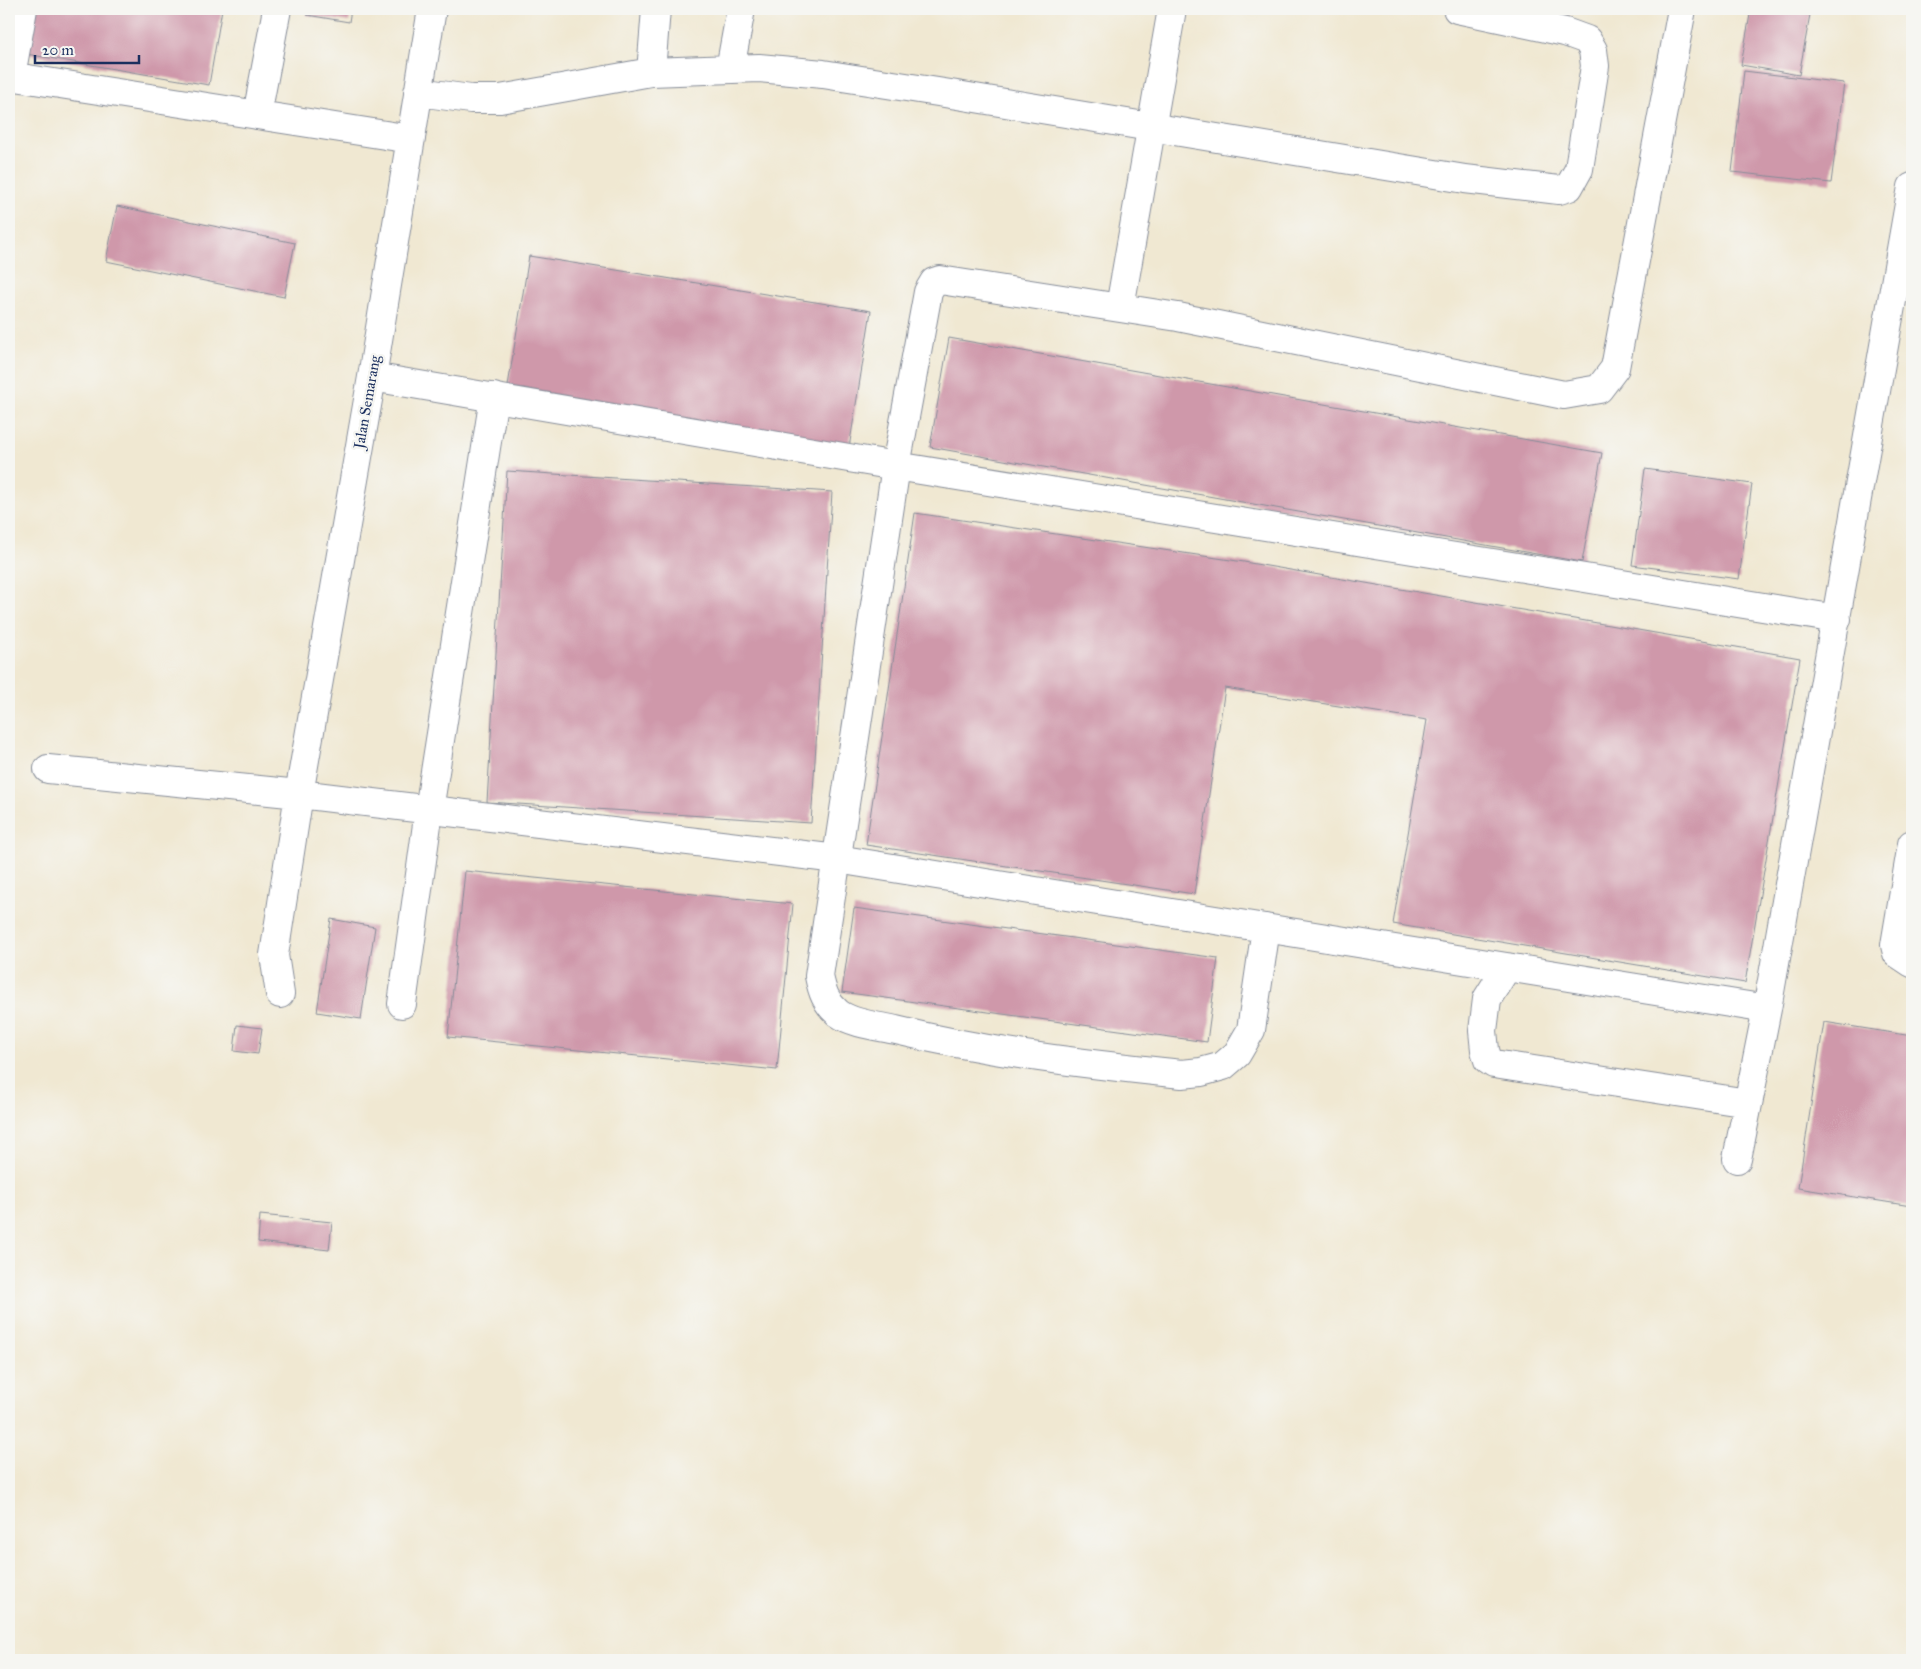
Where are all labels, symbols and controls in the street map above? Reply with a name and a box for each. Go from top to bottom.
scale bar [35,32,139,64]
text: 20 m [42,41,74,59]
street label: Jalan Semarang [350,353,385,452]

